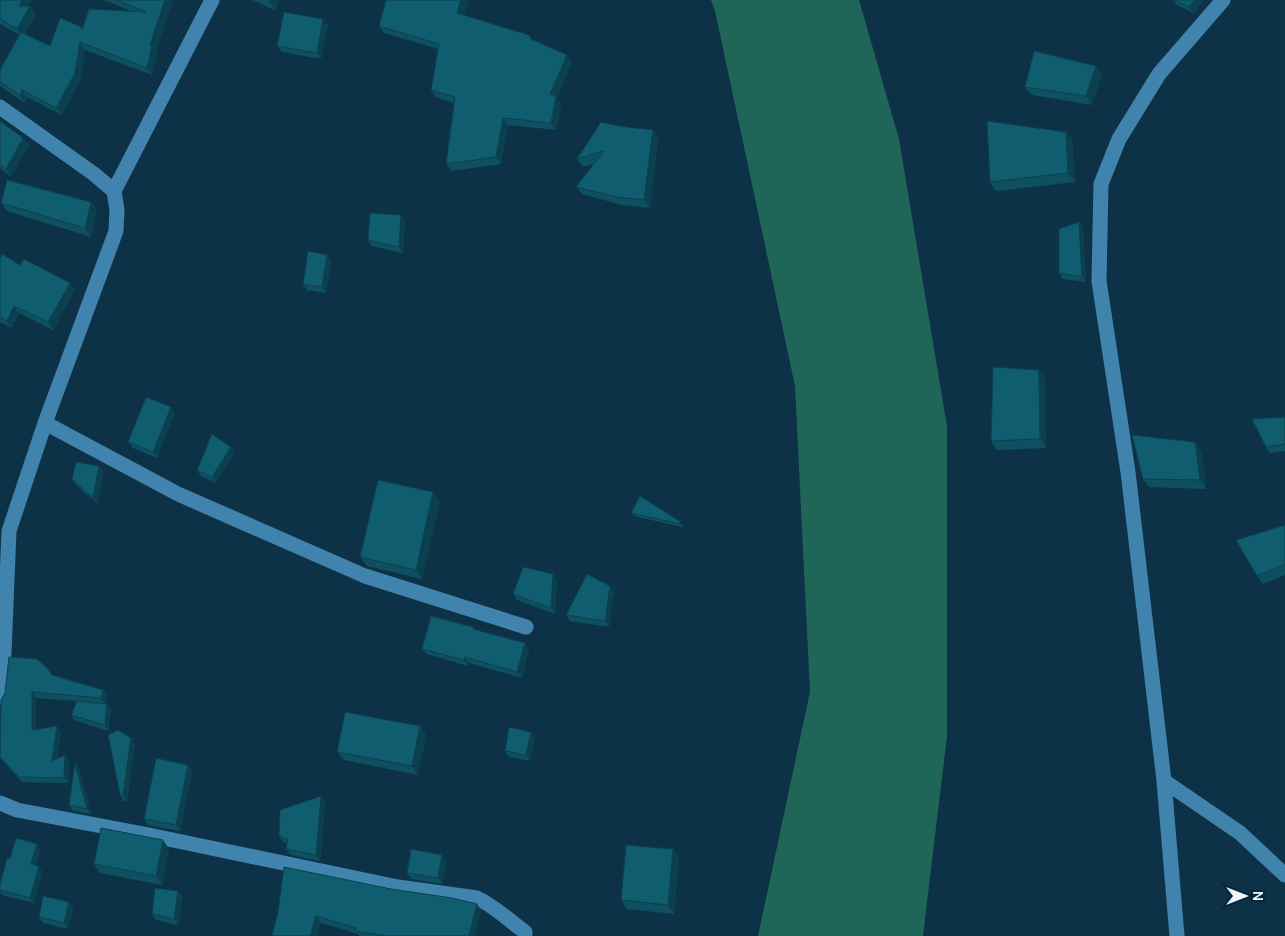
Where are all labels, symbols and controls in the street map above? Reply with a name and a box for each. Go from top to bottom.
north arrow [1220,871,1270,921]
text: N [1249,891,1268,901]

